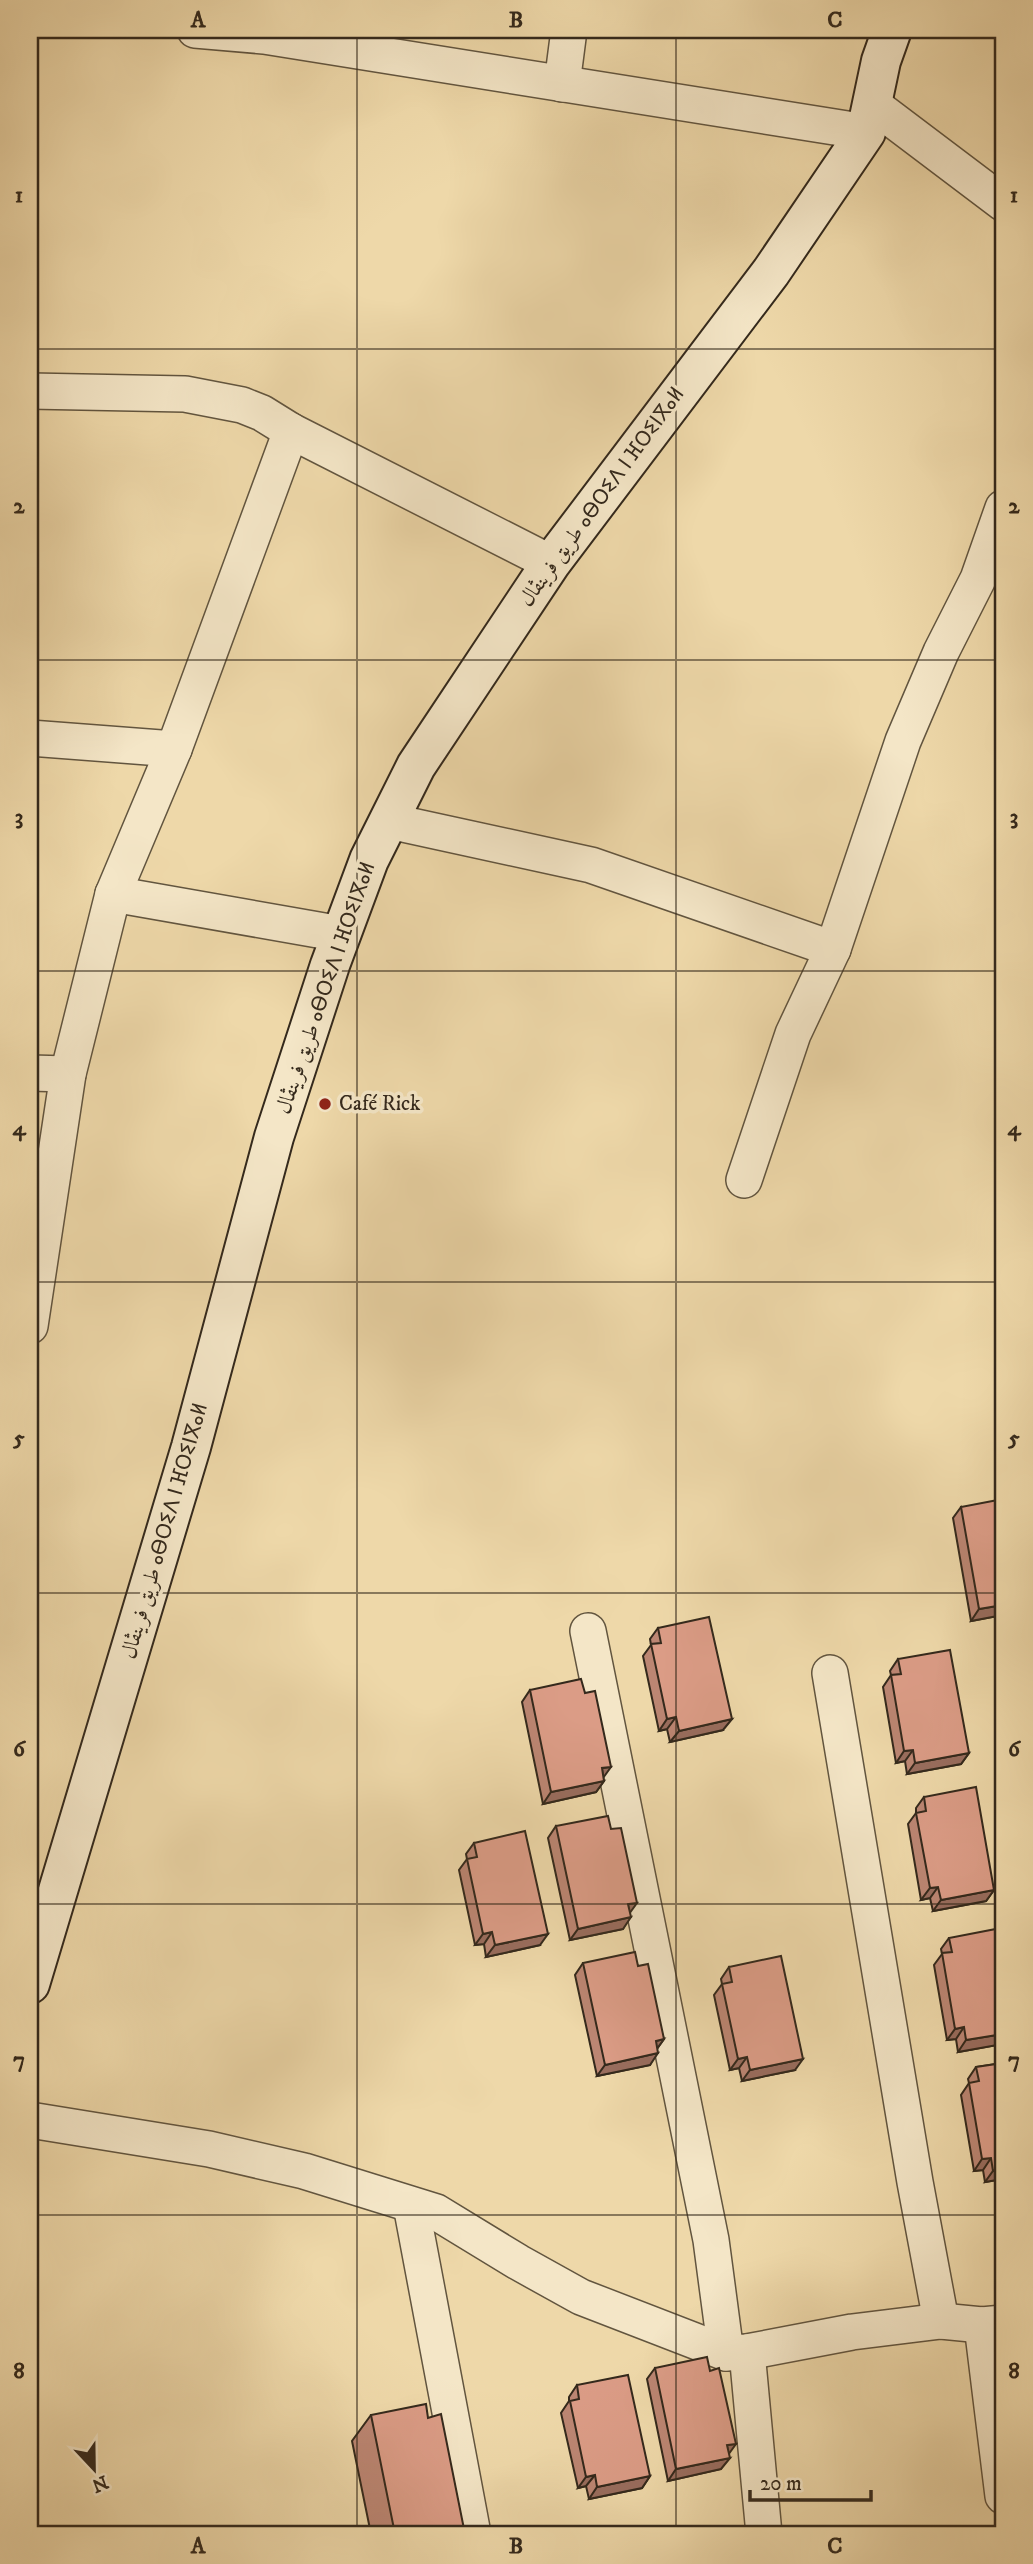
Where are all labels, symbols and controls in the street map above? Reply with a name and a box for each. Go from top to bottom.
text: A [190,6,207,35]
text: B [509,6,523,35]
text: C [827,6,843,35]
text: 1 [15,181,23,210]
text: 1 [1010,181,1018,210]
street label: طريق فرينڨال ⴰⴱⵔⵉⴷ ⵏ ⴼⵔⵉⵏⴳⴰⵍ [514,382,690,612]
text: 2 [13,492,25,521]
text: 2 [1008,492,1020,521]
text: 3 [15,803,23,832]
text: 3 [1010,803,1018,832]
street label: طريق فرينڨال ⴰⴱⵔⵉⴷ ⵏ ⴼⵔⵉⵏⴳⴰⵍ [271,859,381,1117]
place label: Café Rick [339,1091,421,1117]
marker: Café Rick [317,1096,333,1112]
text: 4 [12,1114,27,1143]
text: 4 [1007,1114,1022,1143]
street label: طريق فرينڨال ⴰⴱⵔⵉⴷ ⵏ ⴼⵔⵉⵏⴳⴰⵍ [116,1400,214,1662]
text: 5 [12,1424,25,1453]
text: 5 [1007,1424,1020,1453]
text: 6 [13,1735,27,1764]
text: 6 [1008,1735,1022,1764]
text: 7 [13,2046,25,2075]
text: 7 [1008,2046,1020,2075]
text: 8 [13,2357,25,2386]
text: 8 [1008,2357,1020,2386]
north arrow [60,2434,130,2504]
scale bar [750,2459,870,2503]
text: N [88,2470,111,2497]
text: 20 m [760,2471,802,2497]
text: A [190,2532,207,2561]
text: B [509,2532,523,2561]
text: C [827,2532,843,2561]

